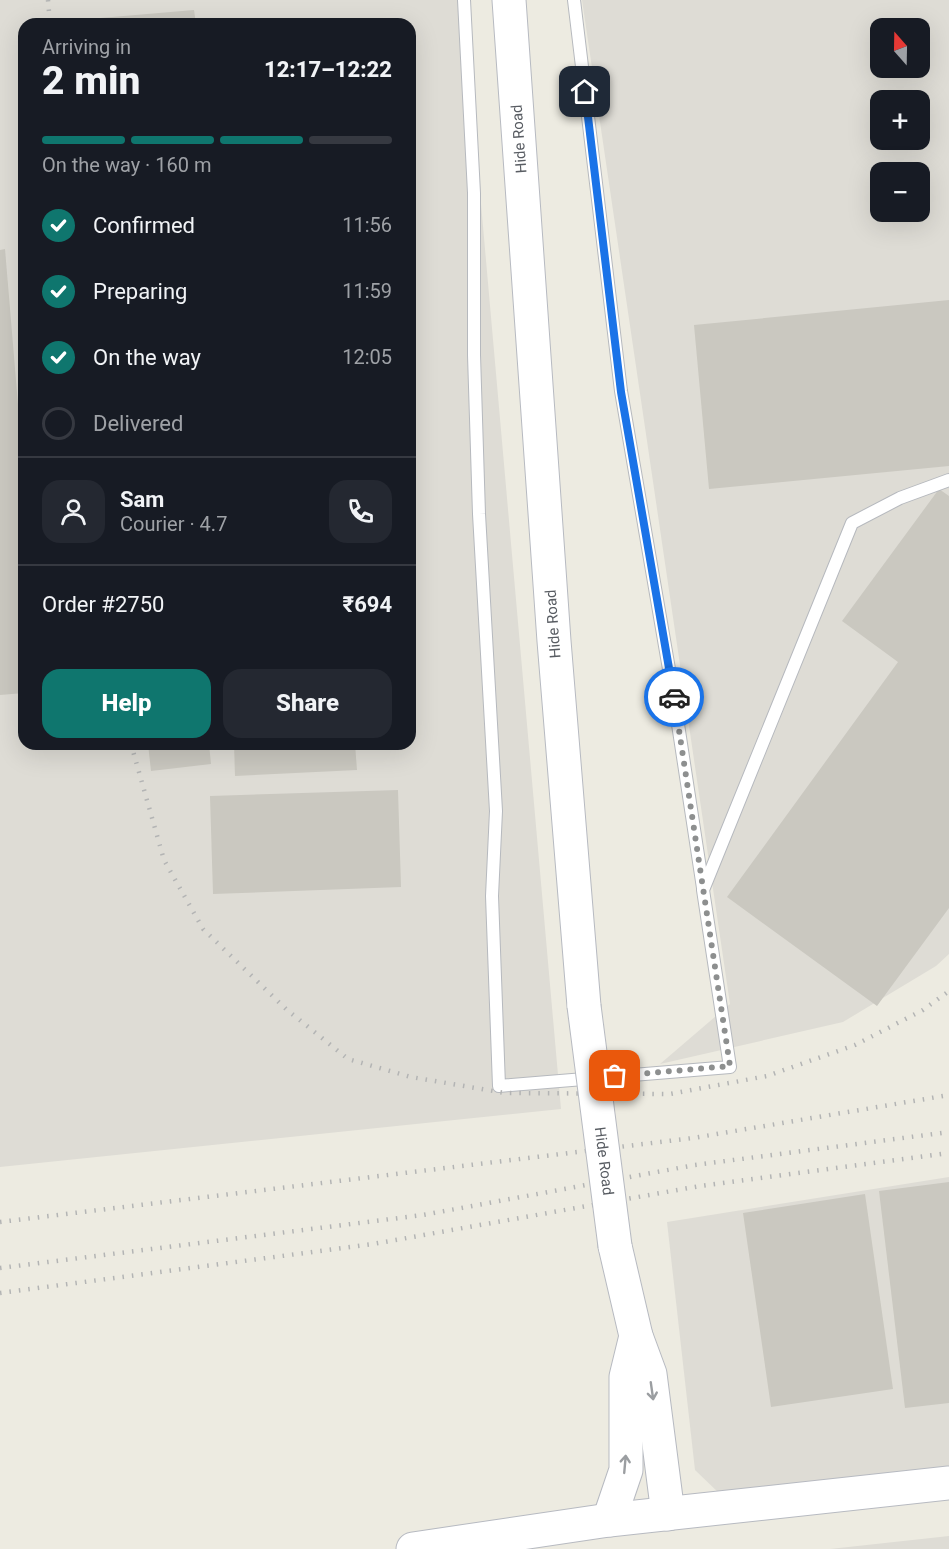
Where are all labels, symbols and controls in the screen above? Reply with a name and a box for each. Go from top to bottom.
north arrow [870,18,930,78]
map controls [870,18,930,222]
text: Arriving in [42,35,131,59]
text: 12:17–12:22 [264,57,392,82]
text: 2 min [42,58,140,104]
pin [559,66,610,117]
icon: home [568,75,601,108]
button: + [870,90,930,150]
street label: Hide Road [508,104,530,174]
text: On the way · 160 m [42,153,211,177]
button: − [870,162,930,222]
icon: check [42,209,75,242]
text: Confirmed [93,213,195,238]
text: 11:56 [342,213,392,237]
icon: check [42,275,75,308]
text: Preparing [93,279,187,304]
text: 11:59 [342,279,392,303]
icon: check [42,341,75,374]
text: On the way [93,345,201,370]
text: 12:05 [342,345,392,369]
text: Delivered [93,411,183,436]
button: person [42,480,105,543]
button: phone [329,480,392,543]
text: Sam [120,487,164,512]
text: Courier · 4.7 [120,512,227,536]
street label: Hide Road [542,589,564,659]
text: Order #2750 [42,592,164,617]
text: ₹694 [343,592,392,617]
courier [644,667,704,727]
button: Help [42,669,211,738]
button: Share [223,669,392,738]
icon: car [658,681,691,714]
pin [589,1050,640,1101]
icon: bag [598,1059,631,1092]
street label: Hide Road [591,1126,617,1196]
one-way arrow [647,1381,658,1401]
one-way arrow [620,1455,631,1475]

